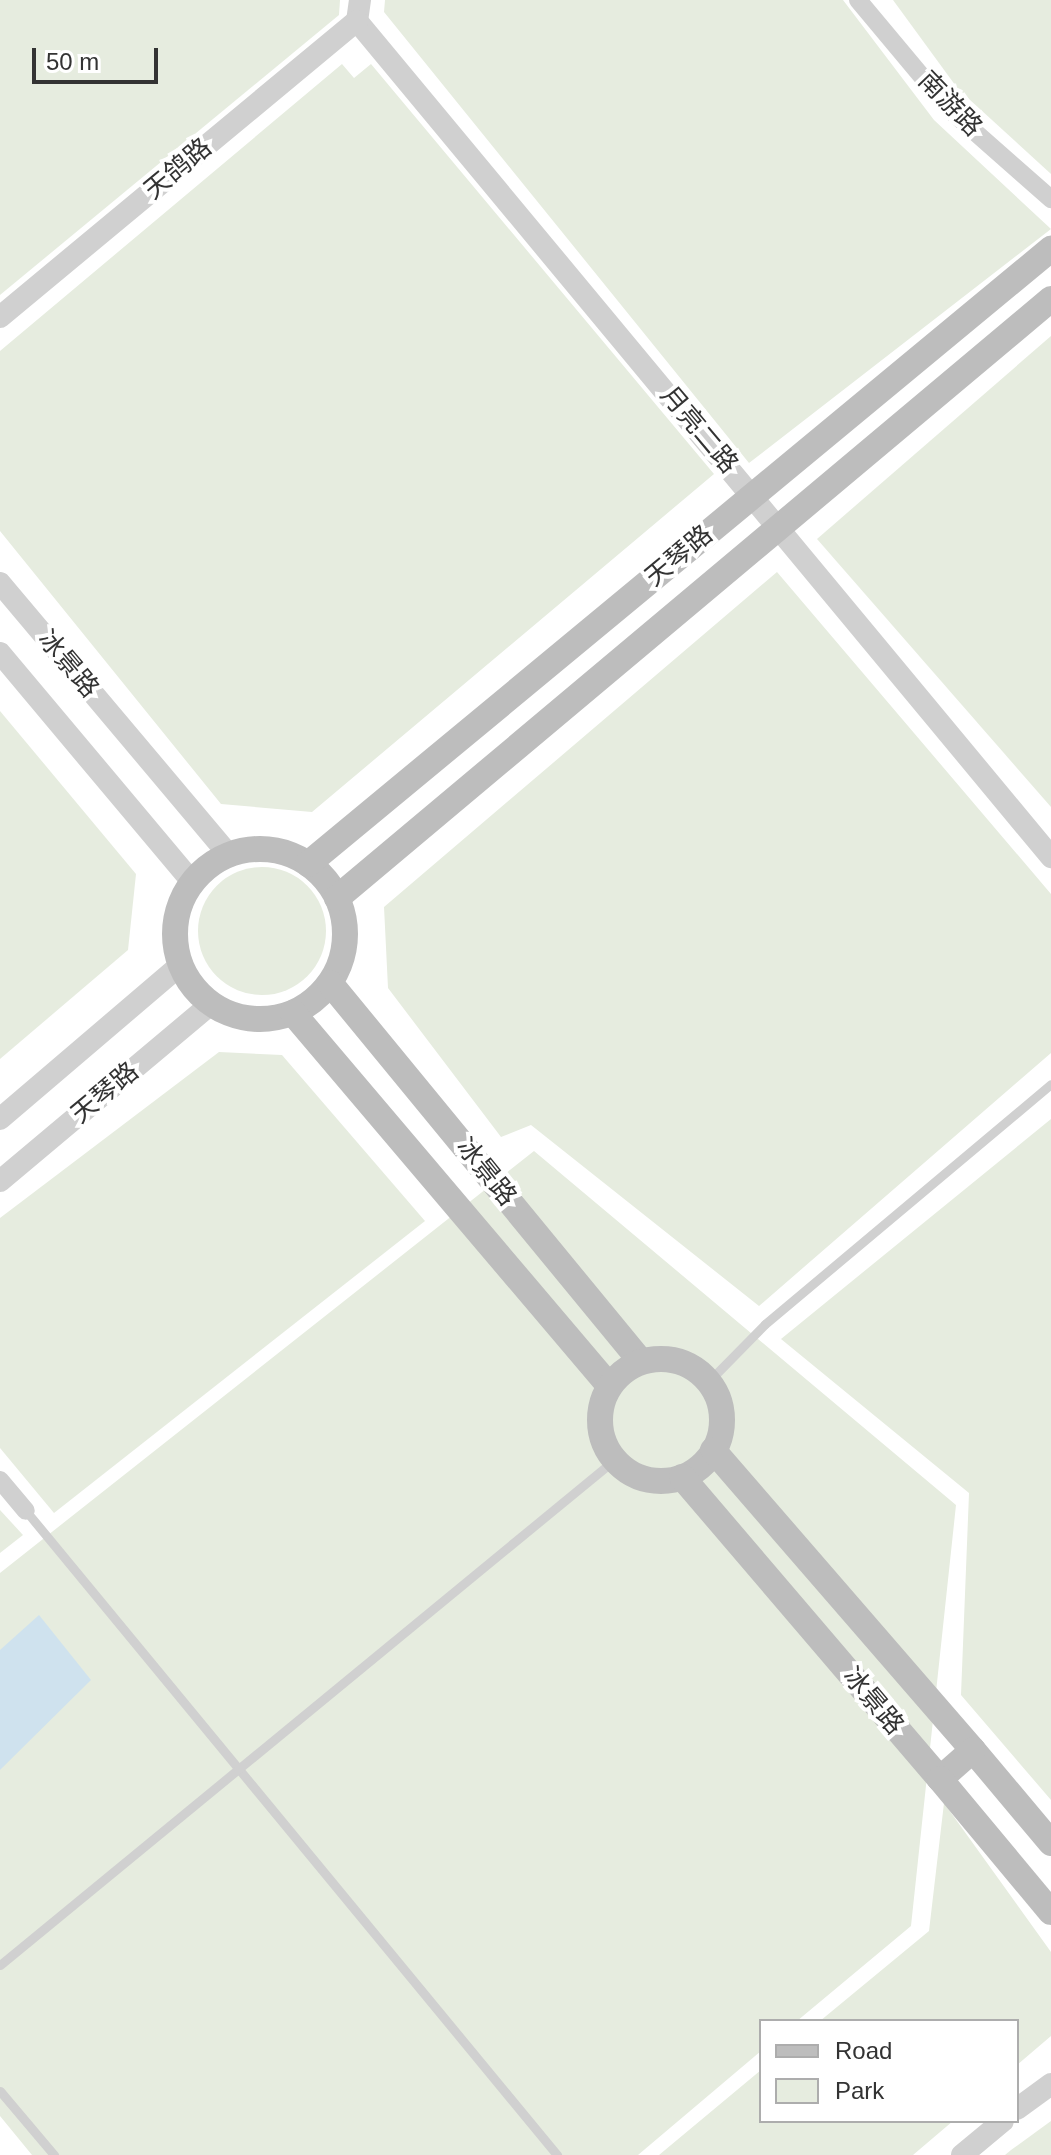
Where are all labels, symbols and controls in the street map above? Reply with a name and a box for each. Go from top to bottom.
scale bar [36,32,162,82]
text: 50 m [46,48,99,75]
street label: 南游路 [912,65,988,143]
street label: 天鸽路 [138,132,218,206]
street label: 月亮二路 [654,380,744,480]
street label: 天琴路 [639,519,719,593]
street label: 冰景路 [31,624,105,704]
street label: 天琴路 [65,1056,145,1130]
street label: 冰景路 [449,1132,523,1212]
street label: 冰景路 [836,1661,910,1741]
legend [759,2019,1019,2123]
text: Road [835,2037,892,2064]
text: Park [835,2077,884,2104]

